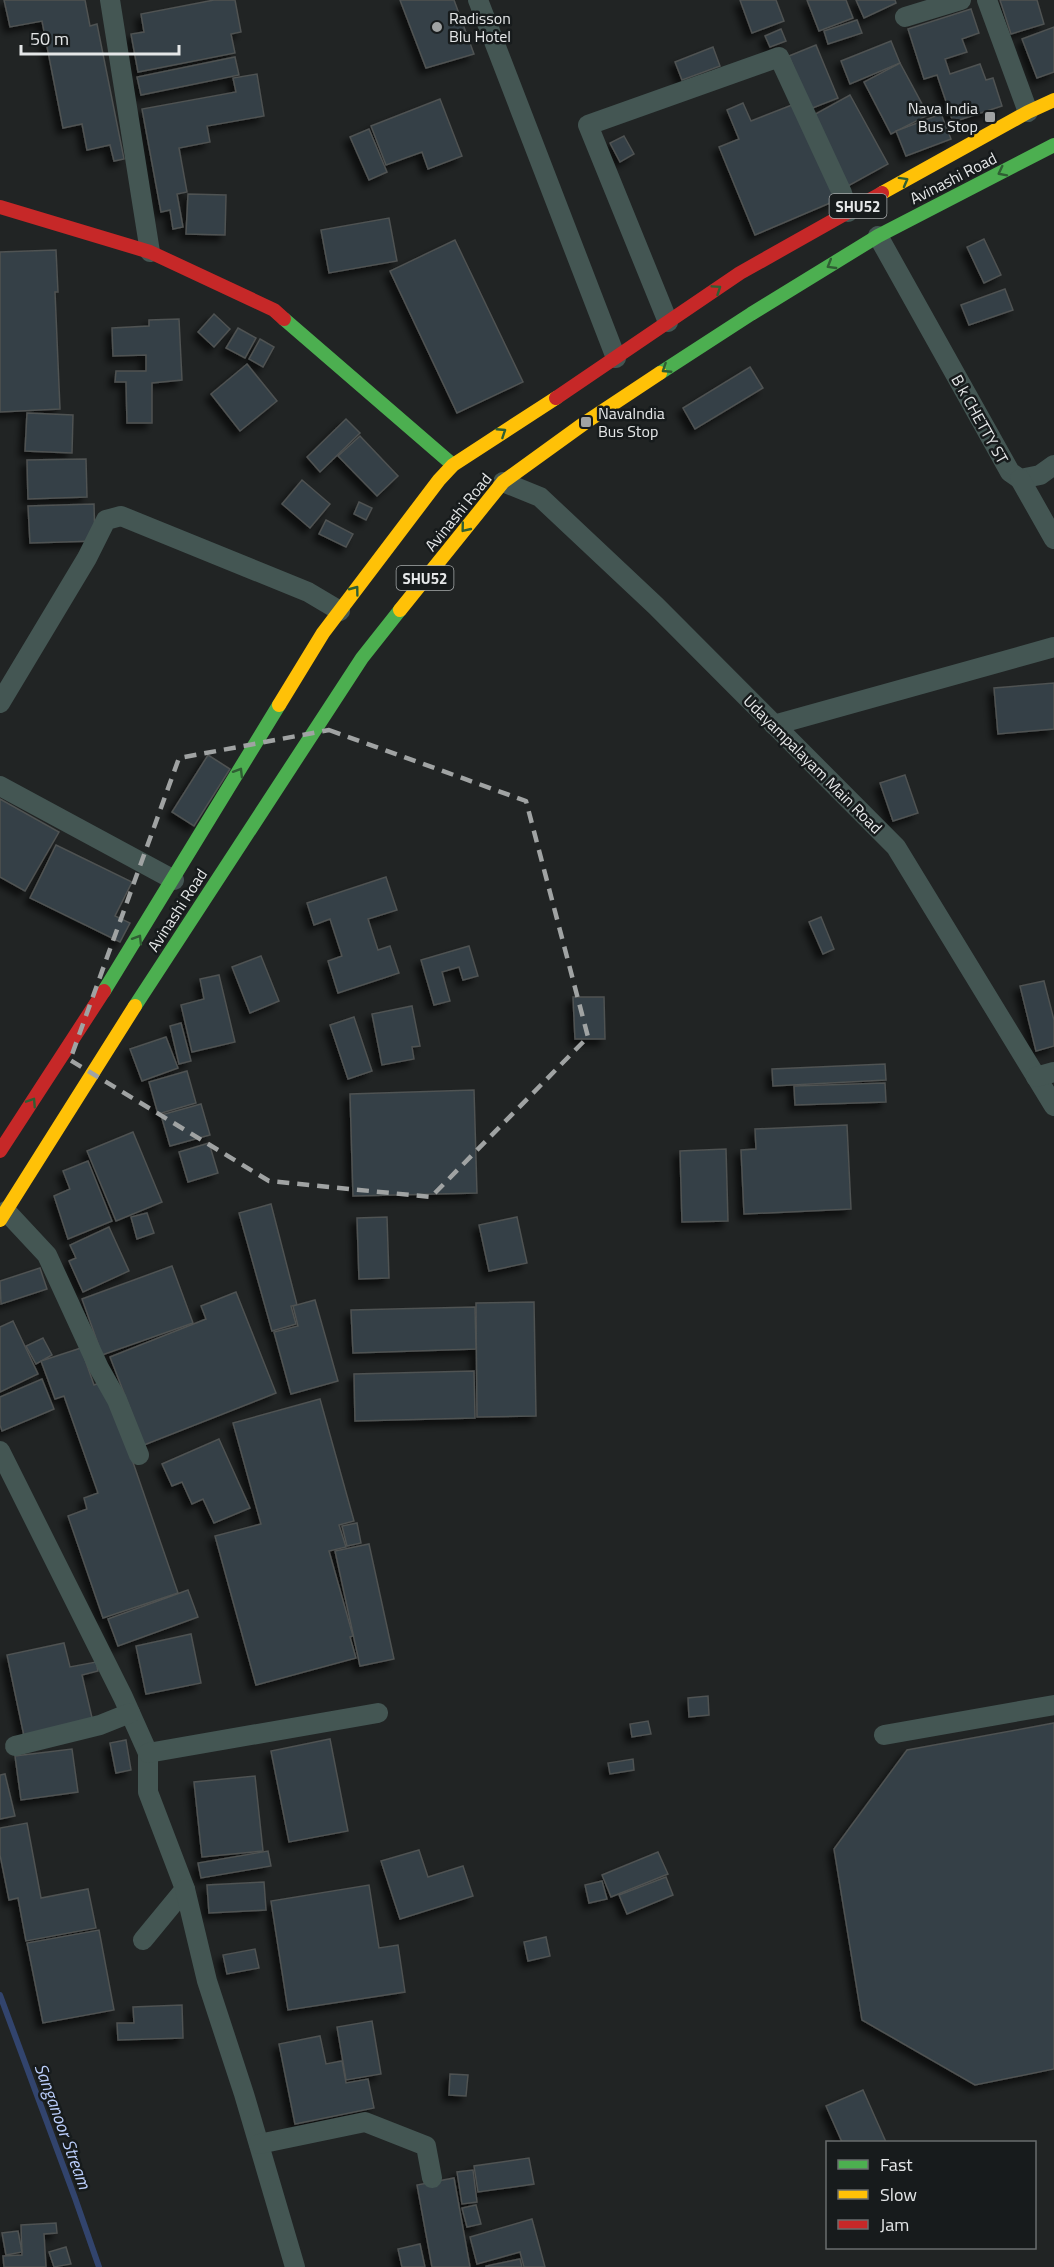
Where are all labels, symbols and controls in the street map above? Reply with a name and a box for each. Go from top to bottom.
place label: Radisson Blu Hotel [449,6,511,48]
scale bar [21,18,178,56]
marker: Radisson Blu Hotel [430,20,444,34]
text: 50 m [30,25,69,52]
place label: Nava India Bus Stop [908,96,978,138]
marker: Nava India Bus Stop [983,110,997,124]
street label: Avinashi Road [905,146,1001,210]
one-way arrow [998,165,1008,176]
one-way arrow [897,177,908,188]
road number: SHU52 [830,194,886,218]
one-way arrow [827,257,837,269]
one-way arrow [710,285,721,296]
one-way arrow [662,362,672,374]
street label: B k CHETTY ST [946,370,1015,469]
place label: NavaIndia Bus Stop [598,401,665,443]
marker: NavaIndia Bus Stop [579,415,593,429]
one-way arrow [495,428,506,439]
street label: Avinashi Road [419,468,497,556]
one-way arrow [462,521,473,532]
road number: SHU52 [396,566,454,590]
one-way arrow [348,586,359,597]
street label: Udayampalayam Main Road [738,689,888,839]
one-way arrow [232,768,243,778]
street label: Avinashi Road [141,864,213,956]
one-way arrow [130,935,142,945]
one-way arrow [25,1098,36,1109]
water label: Sanganoor Stream [28,2059,99,2194]
legend [826,2141,1036,2249]
text: Fast [880,2151,913,2178]
text: Slow [880,2181,917,2208]
text: Jam [880,2211,909,2238]

